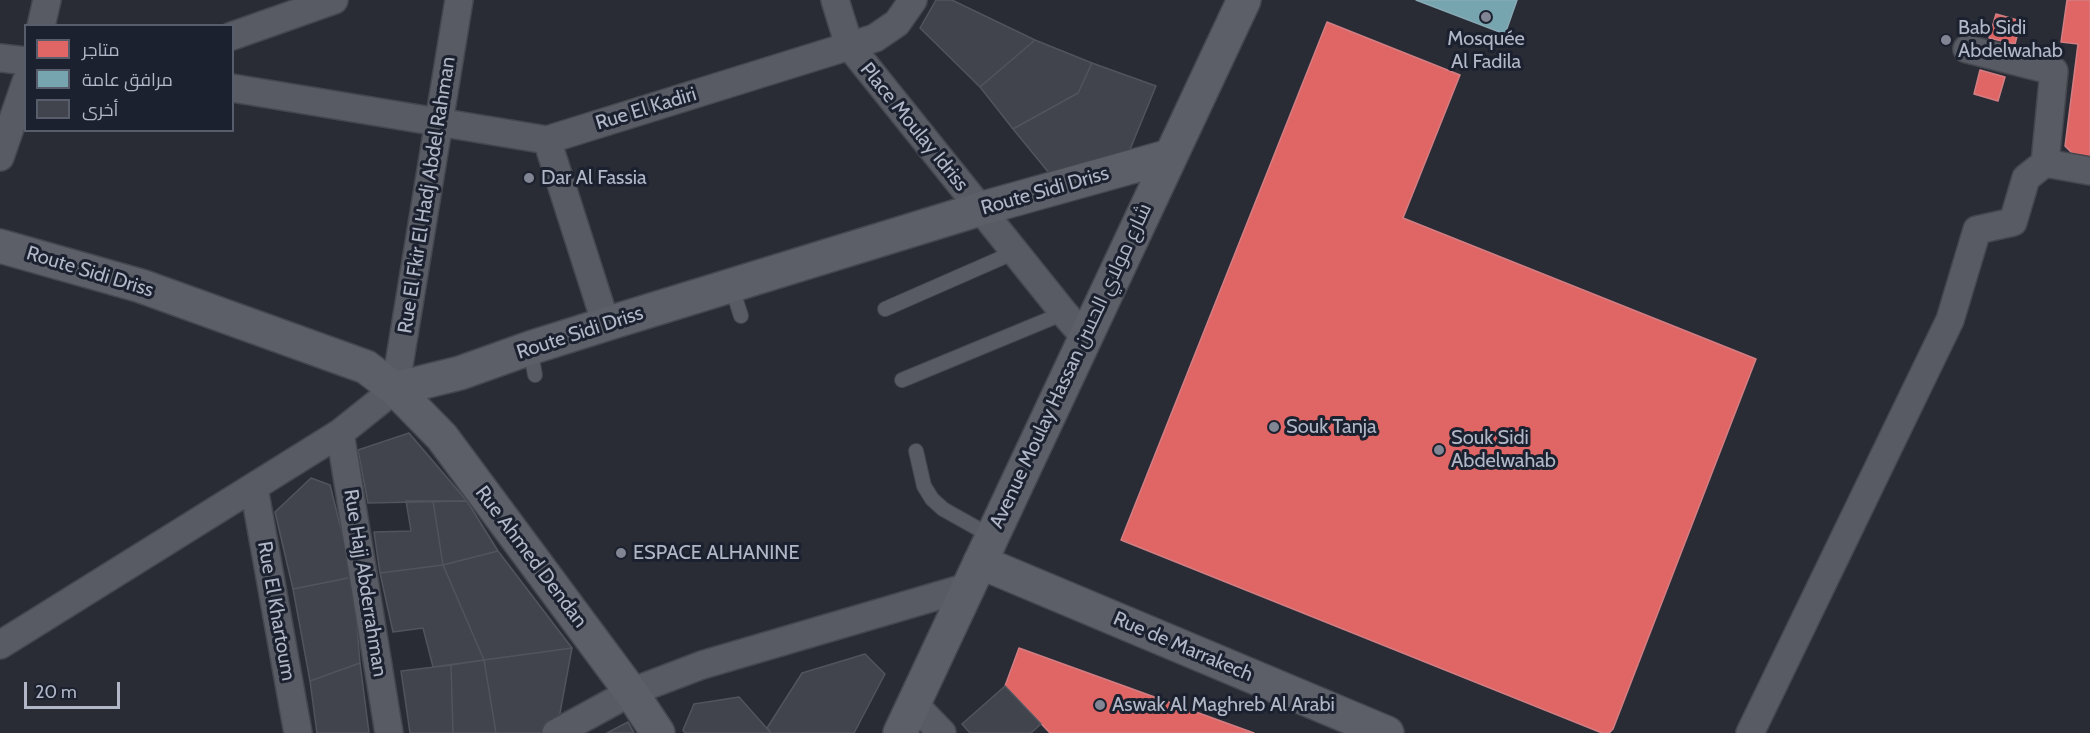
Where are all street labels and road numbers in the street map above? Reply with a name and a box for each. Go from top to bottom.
street label: Rue El Fkir El Hadj Abdel Rahman [393,55,461,335]
street label: Place Moulay Idriss [855,58,973,196]
street label: Rue El Kadiri [593,82,699,136]
street label: Route Sidi Driss [978,161,1112,221]
street label: Avenue Moulay Hassan شارع مولاي الحسن [985,200,1157,532]
street label: Route Sidi Driss [24,241,156,303]
street label: Route Sidi Driss [514,301,646,365]
street label: Rue Ahmed Dendan [470,481,592,633]
street label: Rue Hajj Abderrahman [338,488,392,678]
street label: Rue El Khartoum [252,539,300,683]
street label: Rue de Marrakech [1110,607,1256,687]

